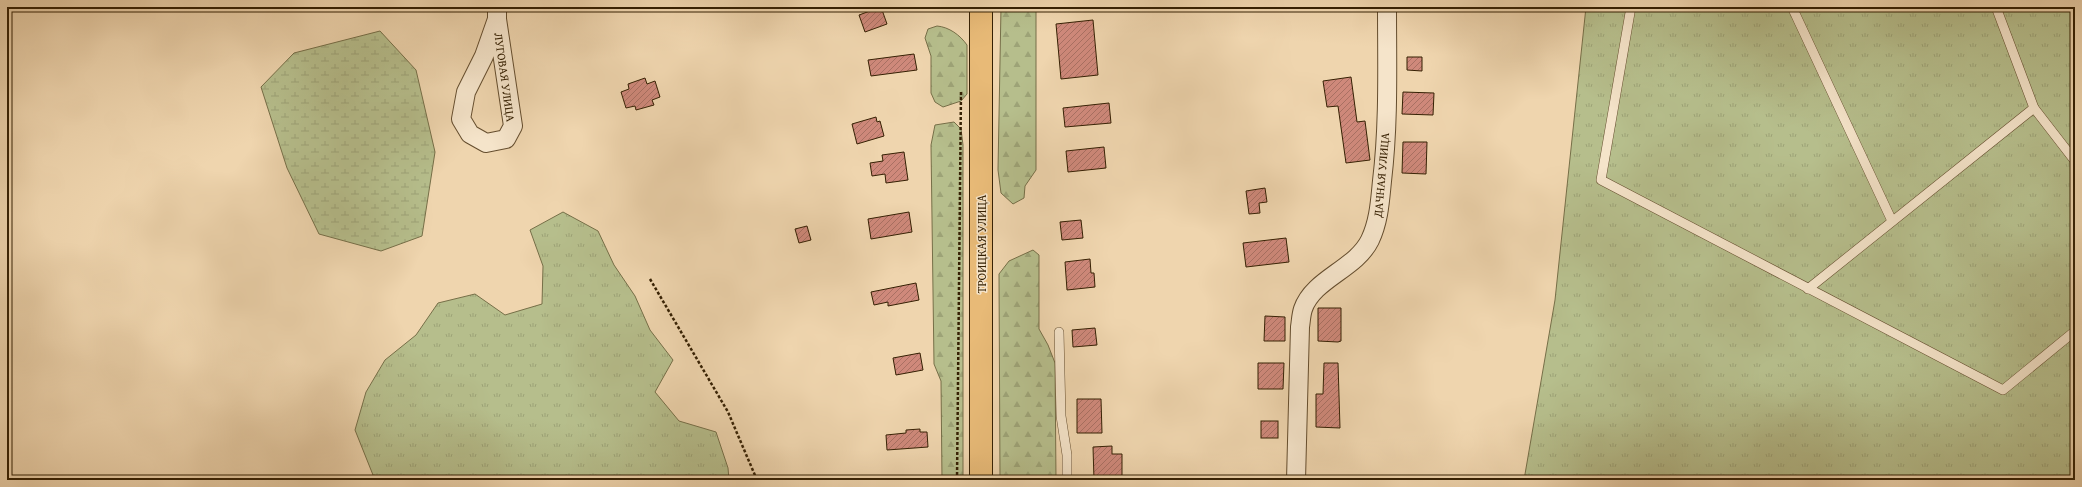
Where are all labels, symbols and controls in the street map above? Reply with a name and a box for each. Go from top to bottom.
street label: ЛУГОВАЯ УЛИЦА [490,31,520,123]
street label: ДАЧНАЯ УЛИЦА [1369,131,1393,219]
street label: ТРОИЦКАЯ УЛИЦА [973,194,990,293]

